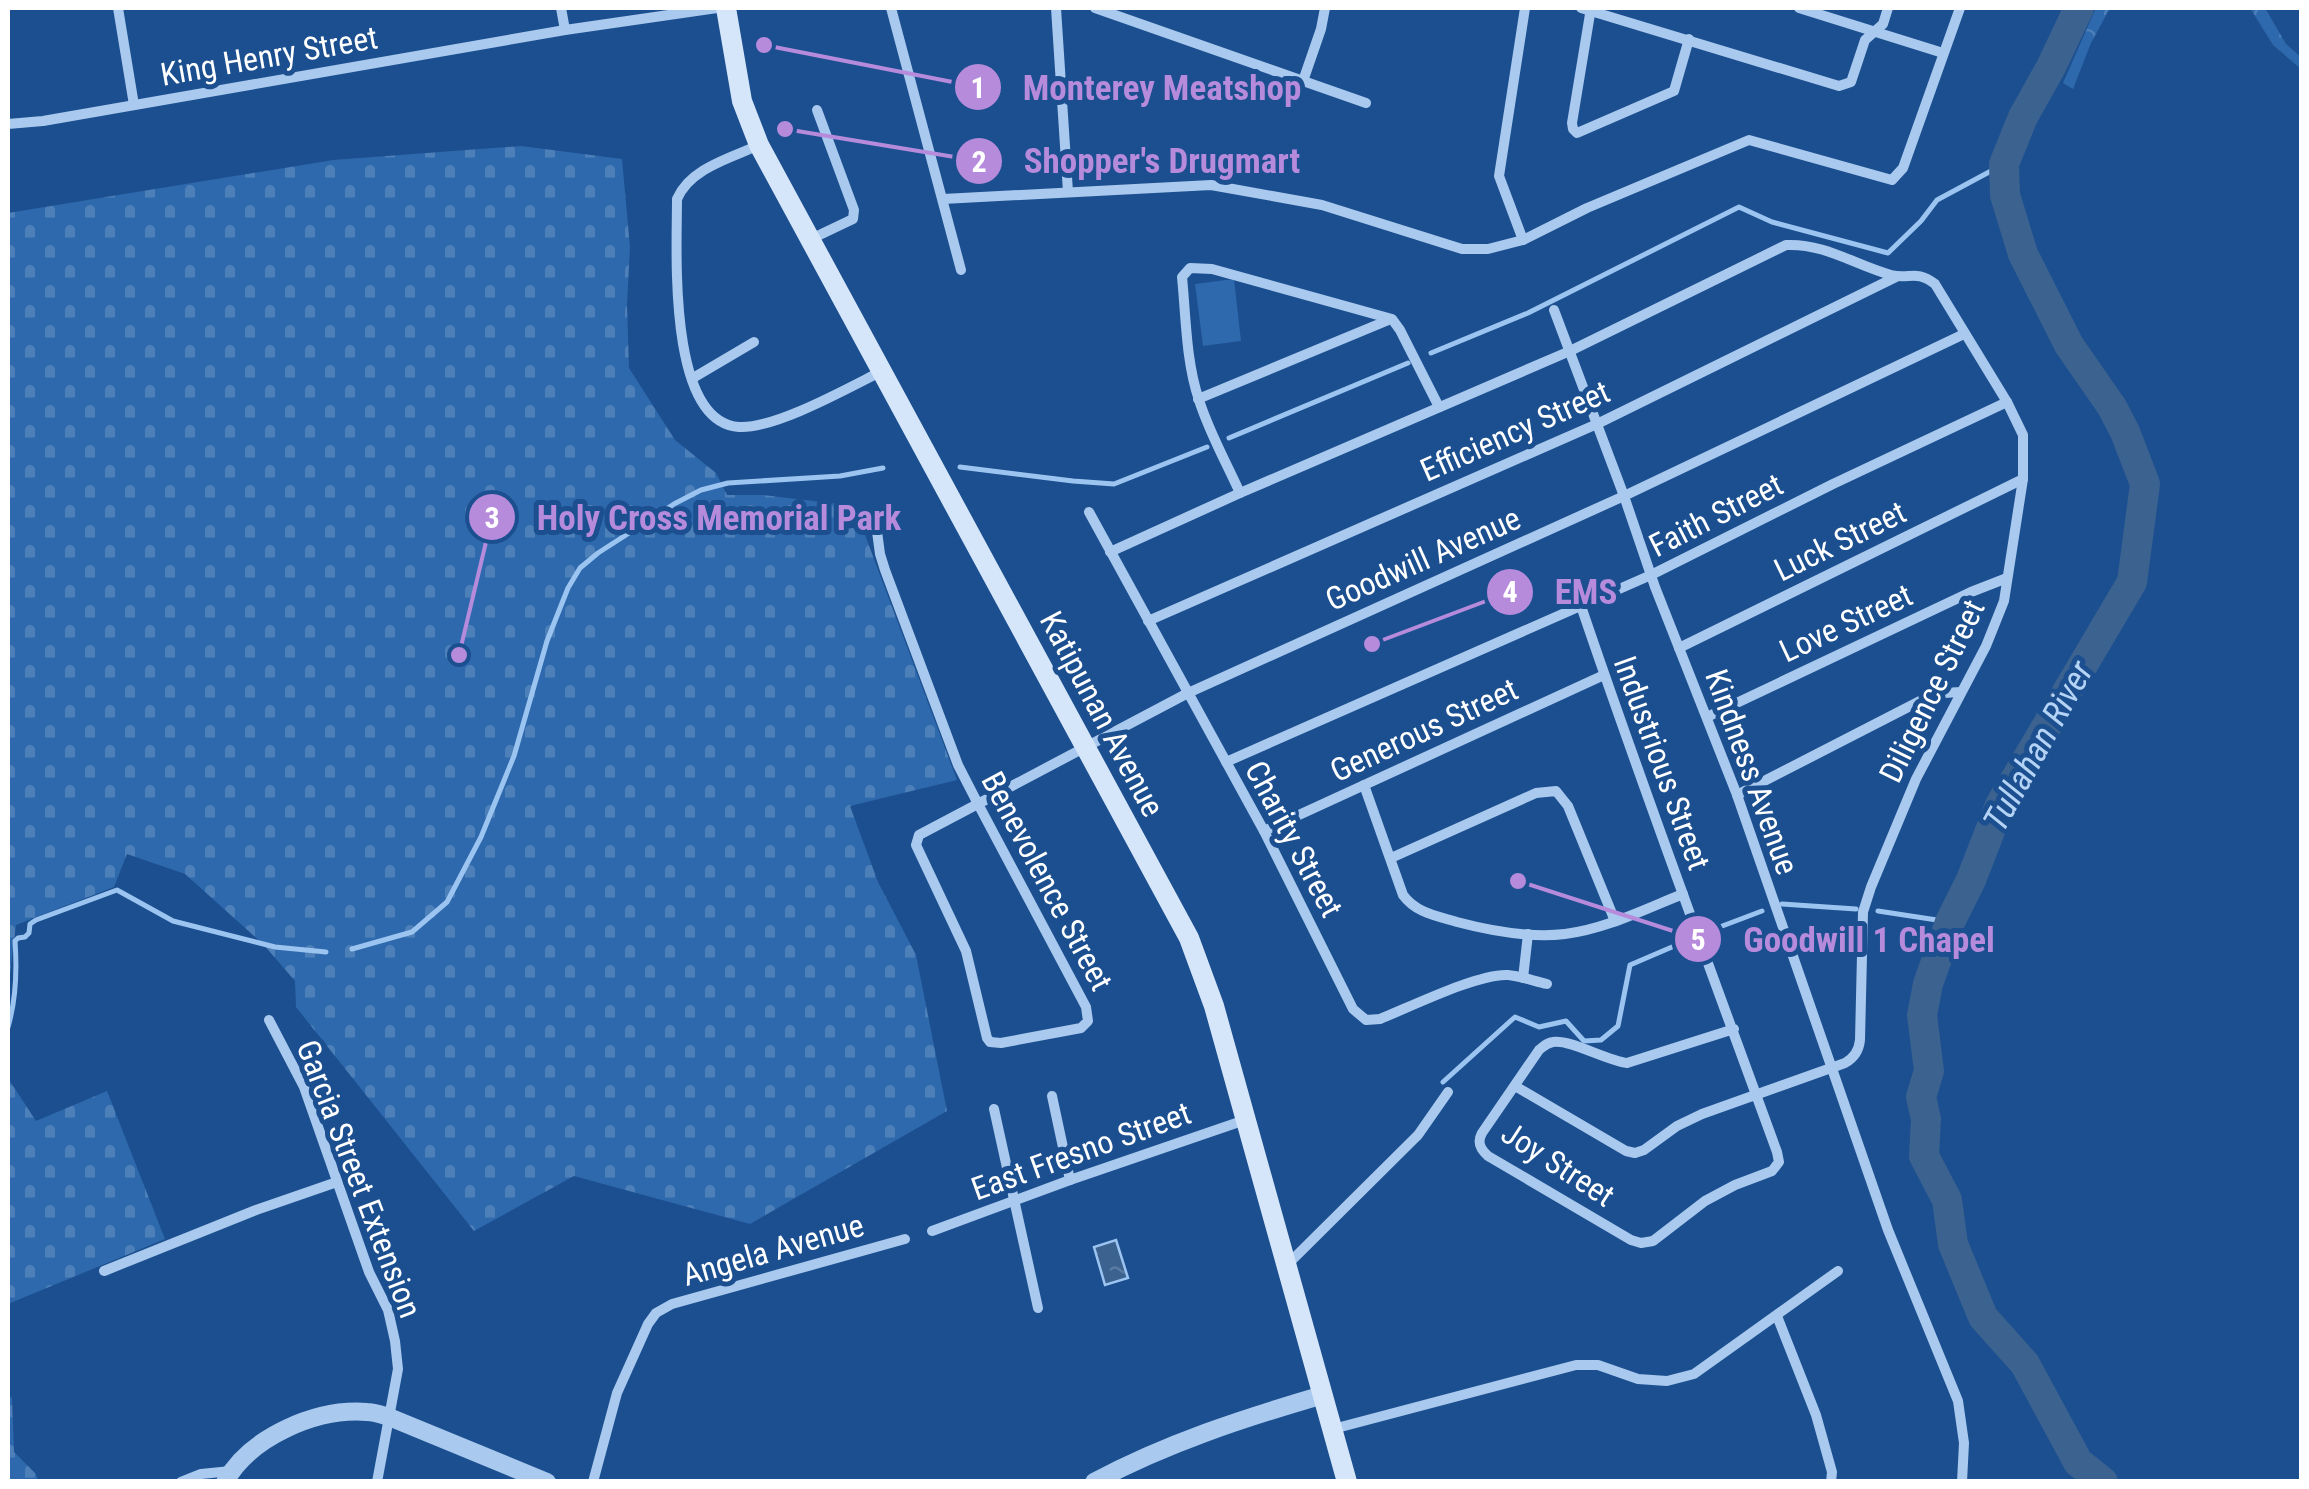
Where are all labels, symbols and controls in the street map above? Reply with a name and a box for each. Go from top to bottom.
street label: King Henry Street [158,18,380,94]
callout: Monterey Meatshop [953,55,1321,120]
text: Monterey Meatshop [1023,68,1301,109]
text: 1 [970,70,986,105]
callout: Shopper's Drugmart [954,129,1321,194]
text: Shopper's Drugmart [1024,141,1300,182]
text: 2 [971,144,987,179]
street label: Efficiency Street [1415,372,1615,490]
street label: Faith Street [1643,465,1789,565]
callout: Holy Cross Memorial Park [467,485,921,550]
street label: Luck Street [1768,493,1912,589]
text: Holy Cross Memorial Park [537,498,902,539]
street label: Goodwill Avenue [1320,499,1526,619]
text: 3 [484,500,500,535]
callout: EMS [1485,559,1637,624]
text: EMS [1555,572,1617,613]
text: 4 [1502,574,1518,609]
street label: Love Street [1774,576,1918,670]
street label: Diligence Street [1871,593,1993,789]
street label: Katipunan Avenue [1032,605,1172,823]
street label: Industrious Street [1606,651,1718,875]
water label: Tullahan River [1975,654,2102,838]
street label: Kindness Avenue [1697,664,1807,880]
street label: Generous Street [1324,670,1524,790]
street label: Charity Street [1237,755,1351,923]
street label: Benevolence Street [973,765,1121,997]
callout: Goodwill 1 Chapel [1673,907,2015,972]
text: Goodwill 1 Chapel [1743,920,1995,961]
text: 5 [1690,922,1706,957]
street label: Garcia Street Extension [289,1035,429,1323]
street label: East Fresno Street [966,1094,1196,1208]
street label: Joy Street [1494,1113,1622,1215]
street label: Angela Avenue [678,1206,868,1294]

